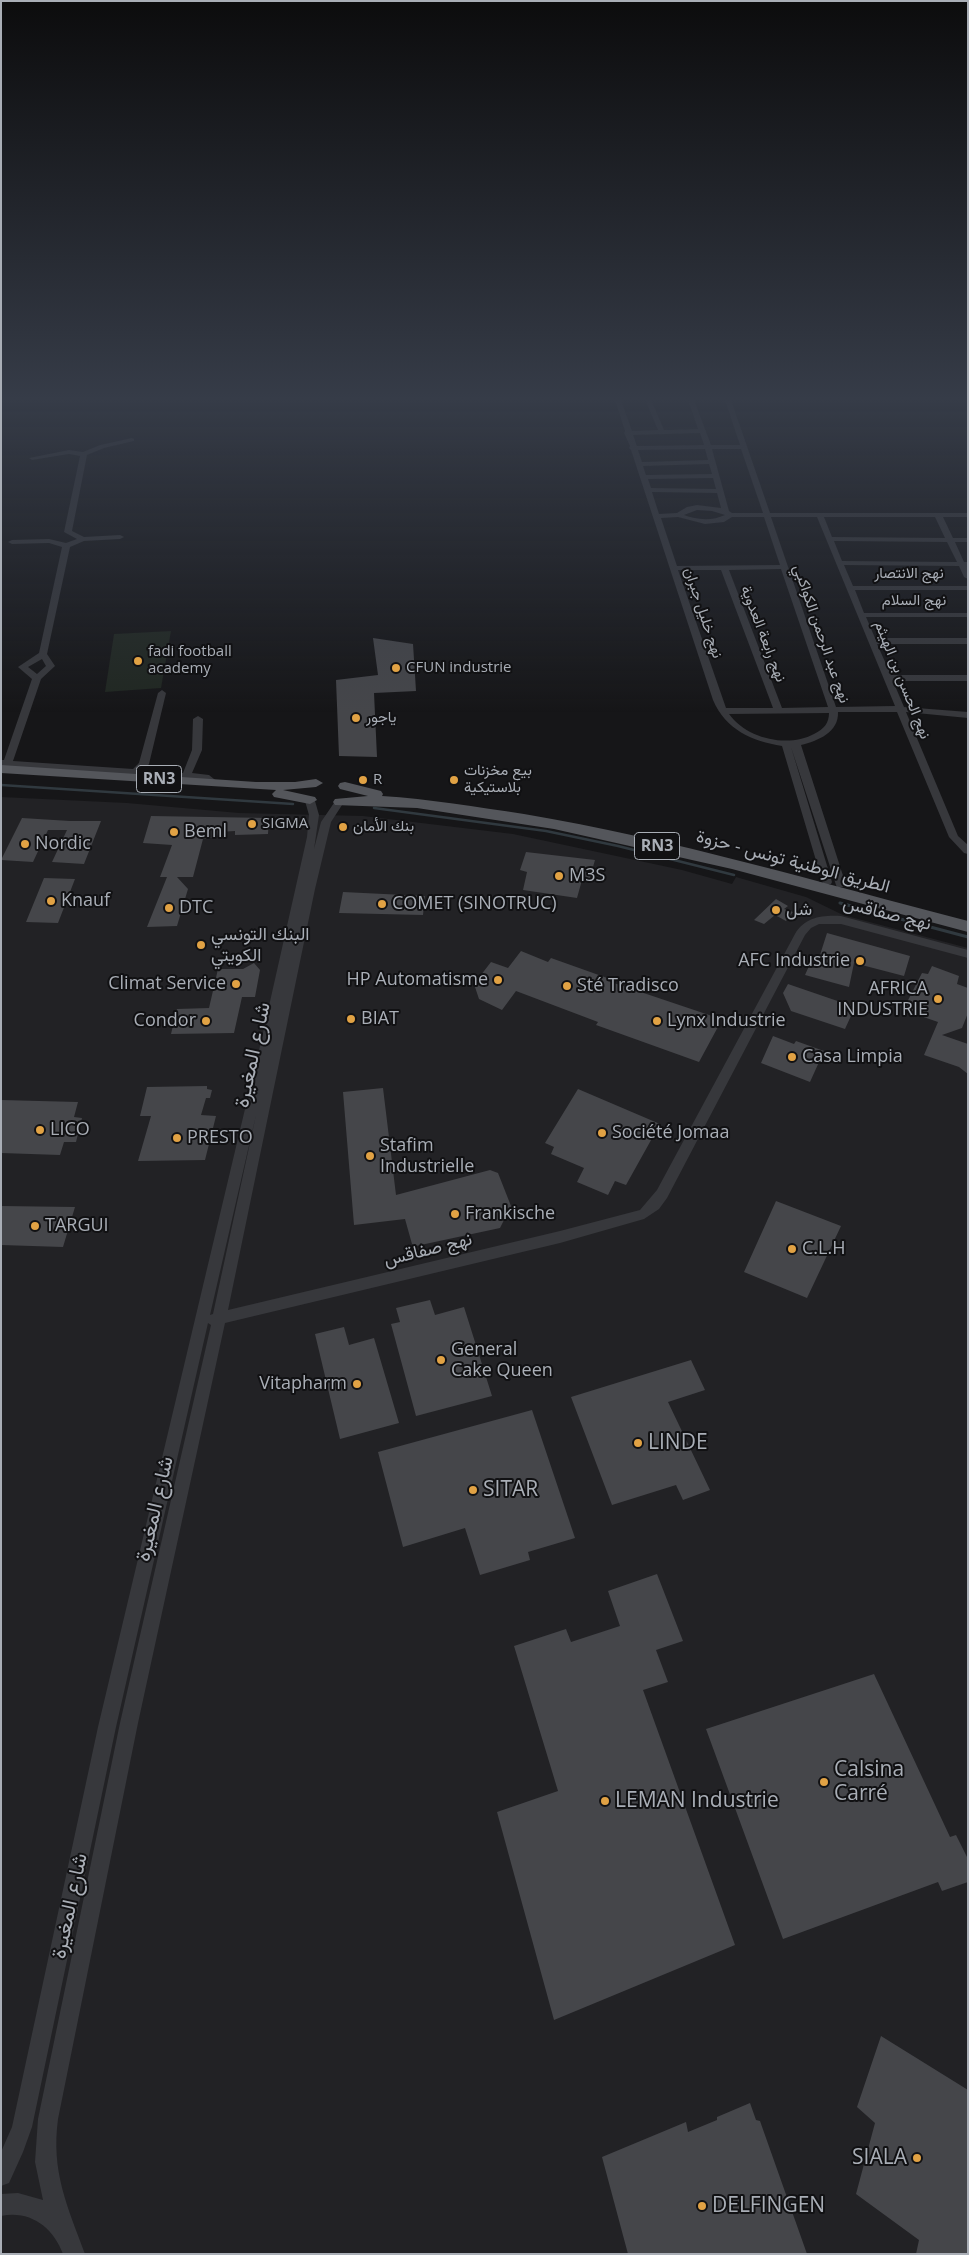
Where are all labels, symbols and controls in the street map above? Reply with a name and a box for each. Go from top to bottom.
street label: نهج عبد الرحمن الكواكبي [789,562,853,706]
street label: نهج خليل جبران [680,565,726,661]
street label: نهج الانتصار [874,565,944,583]
street label: نهج رابعة العدوية [736,583,790,685]
street label: نهج السلام [882,592,946,610]
street label: نهج الحسن بن الهيثم [870,618,934,742]
place label: fadi football academy [148,643,232,678]
marker: fadi football academy [132,655,144,667]
place label: CFUN industrie [406,659,512,677]
marker: CFUN industrie [390,662,402,674]
place label: ياجور [366,709,396,727]
marker: ياجور [350,712,362,724]
place label: بيع مخزنات بلاستيكية [464,762,532,797]
road number: RN3 [136,766,182,792]
place label: R [373,771,382,789]
marker: R [357,774,369,786]
marker: بيع مخزنات بلاستيكية [448,774,460,786]
place label: SIGMA [262,815,308,833]
marker: SIGMA [246,818,258,830]
place label: بنك الأمان [353,818,414,836]
place label: Beml [184,821,227,843]
marker: بنك الأمان [337,821,349,833]
marker: Beml [168,826,180,838]
street label: الطريق الوطنية تونس - حزوة [694,826,892,898]
road number: RN3 [634,832,680,859]
place label: Nordic [35,833,91,855]
marker: Nordic [19,838,31,850]
place label: M3S [569,865,605,887]
marker: M3S [553,870,565,882]
place label: Knauf [61,890,110,912]
place label: COMET (SINOTRUC) [392,893,557,915]
street label: نهج صفاقس [841,893,933,935]
marker: Knauf [45,895,57,907]
place label: DTC [179,897,213,919]
marker: COMET (SINOTRUC) [376,898,388,910]
place label: شل [786,899,812,921]
marker: DTC [163,902,175,914]
marker: شل [770,904,782,916]
place label: البنك التونسي الكويتي [211,924,310,966]
marker: البنك التونسي الكويتي [195,939,207,951]
place label: AFC Industrie [738,950,850,972]
marker: AFC Industrie [854,955,866,967]
place label: HP Automatisme [347,969,488,991]
place label: Climat Service [108,973,226,995]
marker: HP Automatisme [492,974,504,986]
place label: Sté Tradisco [577,975,679,997]
marker: Climat Service [230,978,242,990]
place label: AFRICA INDUSTRIE [837,978,928,1021]
marker: Sté Tradisco [561,980,573,992]
marker: AFRICA INDUSTRIE [932,993,944,1005]
street label: شارع المغيرة [230,1000,276,1110]
place label: BIAT [361,1008,399,1030]
place label: Condor [134,1010,196,1032]
place label: Lynx Industrie [667,1010,786,1032]
marker: BIAT [345,1013,357,1025]
marker: Condor [200,1015,212,1027]
marker: Lynx Industrie [651,1015,663,1027]
place label: Casa Limpia [802,1046,903,1068]
marker: Casa Limpia [786,1051,798,1063]
place label: LICO [50,1119,90,1141]
place label: Société Jomaa [612,1122,730,1144]
marker: LICO [34,1124,46,1136]
place label: PRESTO [187,1127,253,1149]
marker: Société Jomaa [596,1127,608,1139]
marker: PRESTO [171,1132,183,1144]
place label: Stafim Industrielle [380,1135,474,1178]
marker: Stafim Industrielle [364,1150,376,1162]
place label: Frankische [465,1203,555,1225]
marker: Frankische [449,1208,461,1220]
place label: TARGUI [45,1215,109,1237]
marker: TARGUI [29,1220,41,1232]
street label: نهج صفاقس [382,1229,474,1271]
place label: C.L.H [802,1238,845,1260]
marker: C.L.H [786,1243,798,1255]
place label: General Cake Queen [451,1339,553,1382]
marker: General Cake Queen [435,1354,447,1366]
place label: Vitapharm [259,1373,347,1395]
marker: Vitapharm [351,1378,363,1390]
place label: LINDE [648,1430,708,1456]
marker: LINDE [632,1437,644,1449]
street label: شارع المغيرة [131,1454,179,1564]
place label: SITAR [483,1477,538,1503]
marker: SITAR [467,1484,479,1496]
place label: Calsina Carré [834,1757,904,1807]
marker: Calsina Carré [818,1776,830,1788]
place label: LEMAN Industrie [615,1788,779,1814]
marker: LEMAN Industrie [599,1795,611,1807]
street label: شارع المغيرة [47,1851,93,1961]
place label: SIALA [852,2145,907,2171]
marker: SIALA [911,2152,923,2164]
place label: DELFINGEN [712,2193,825,2219]
marker: DELFINGEN [696,2200,708,2212]

